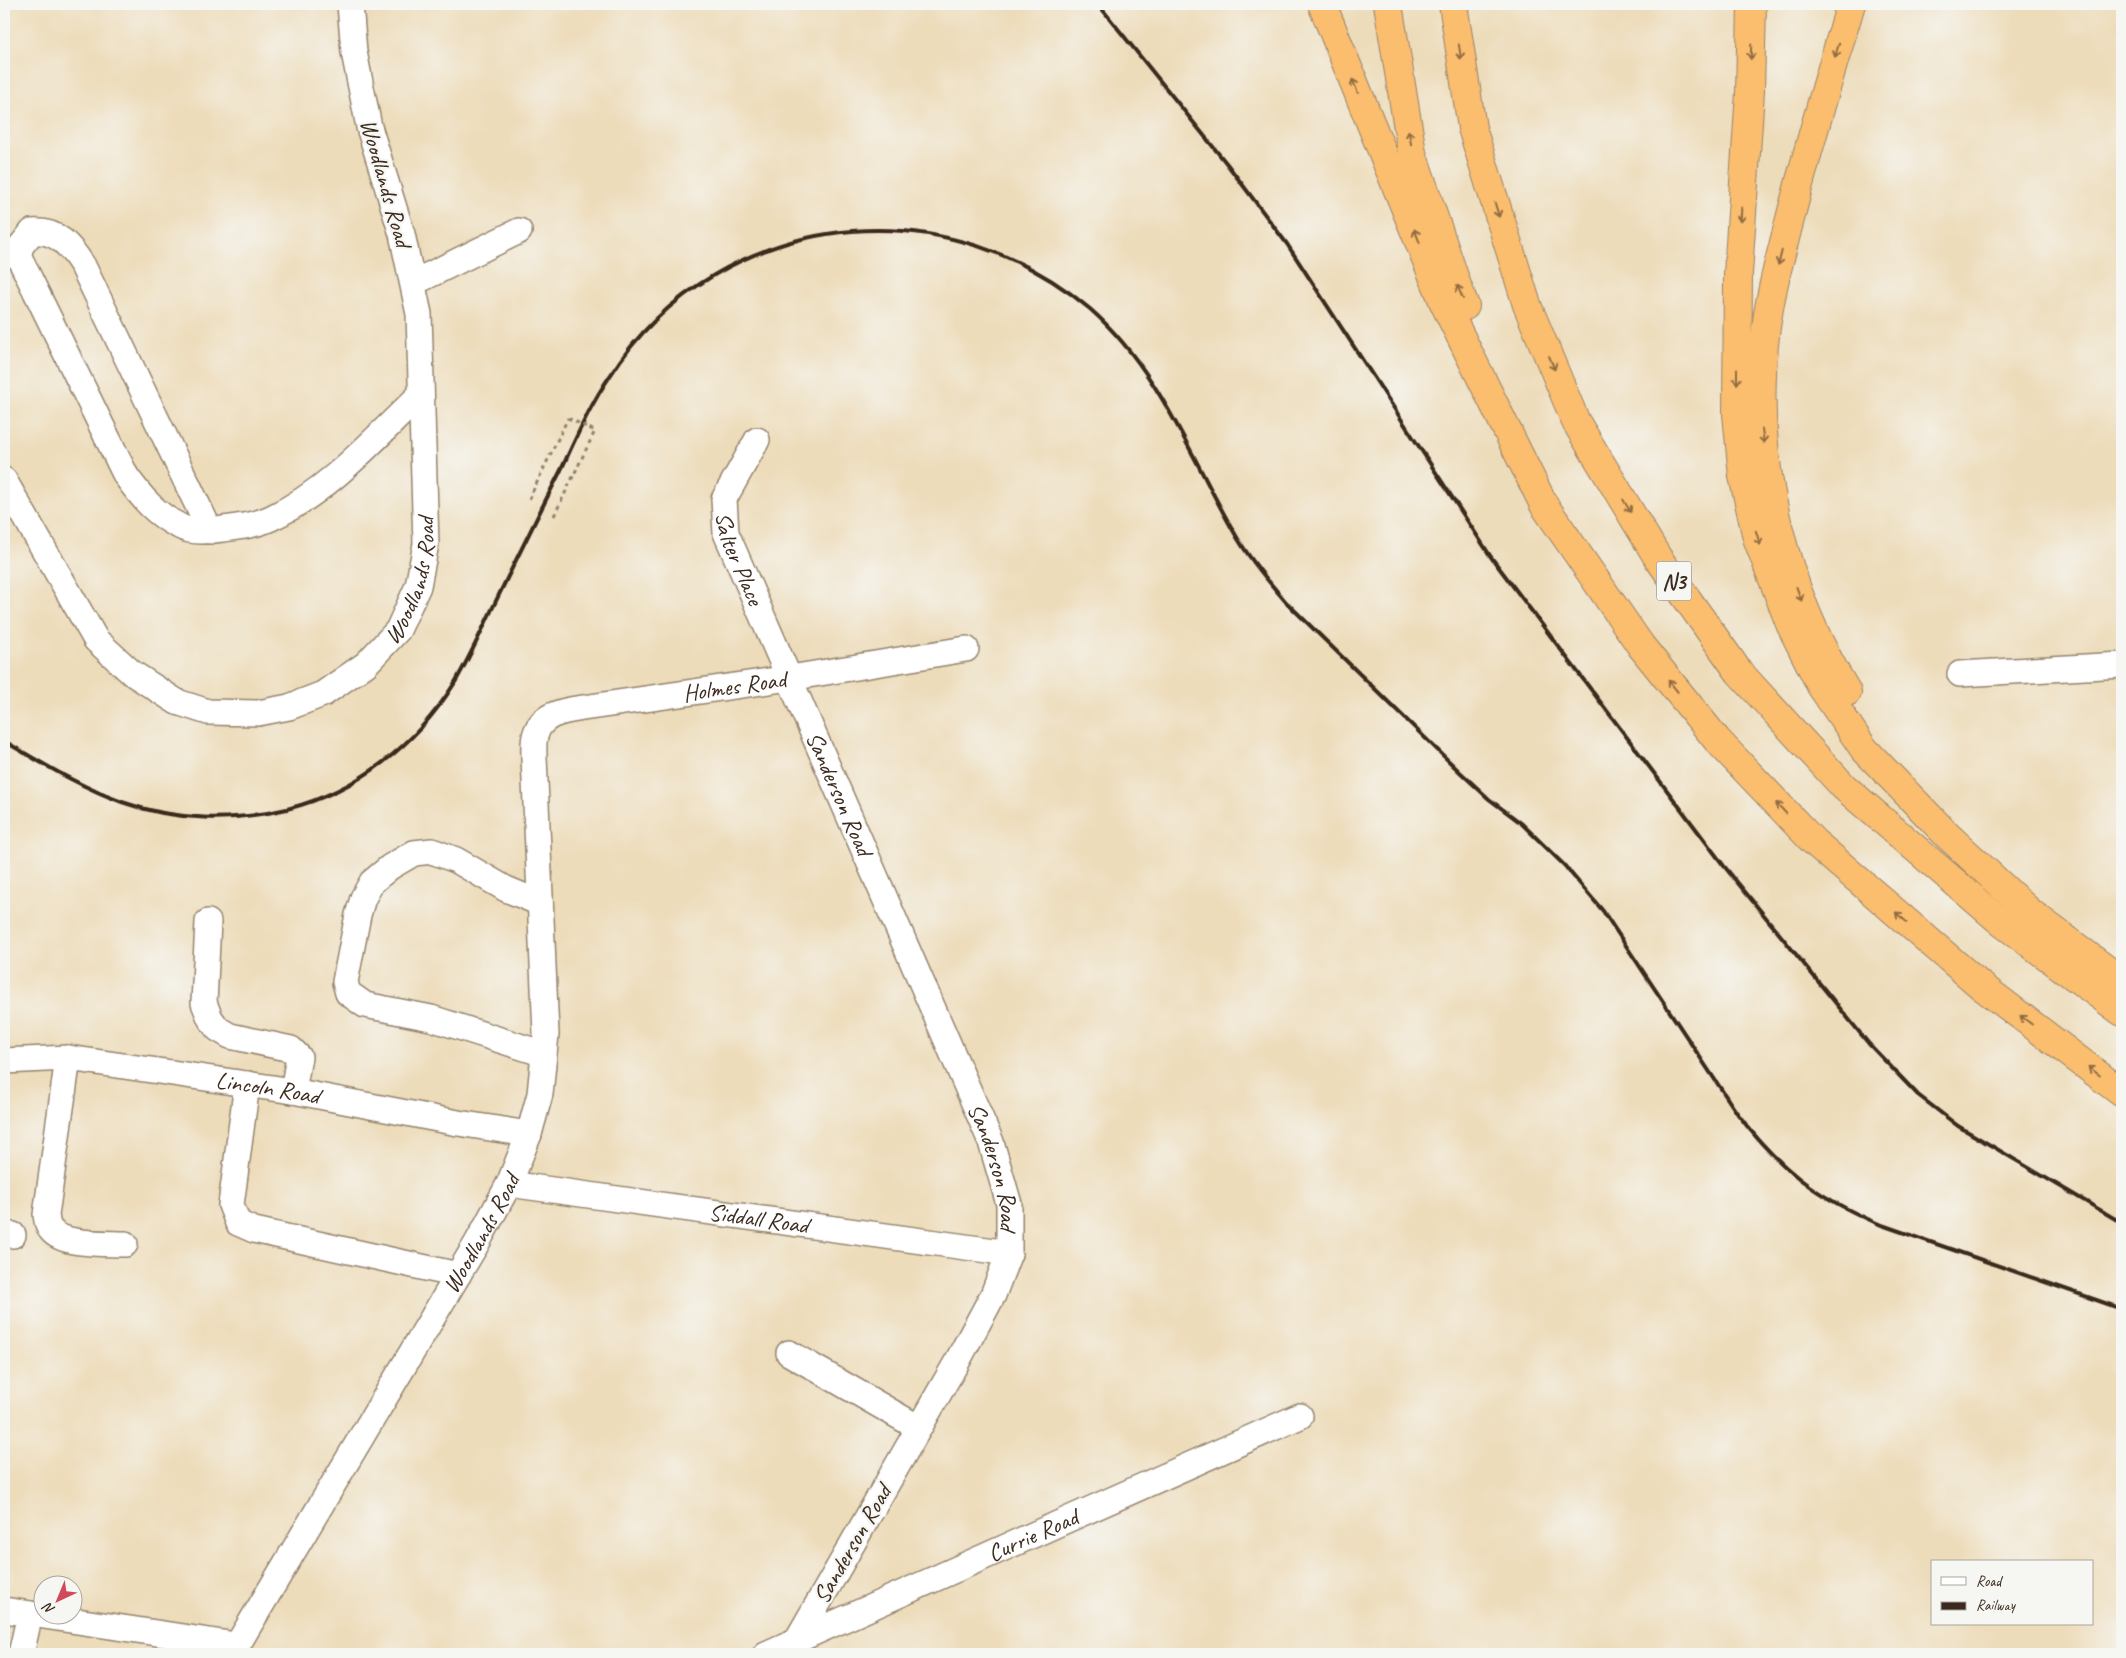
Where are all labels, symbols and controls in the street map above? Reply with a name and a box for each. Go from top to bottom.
one-way arrow [1832,42,1842,58]
one-way arrow [1456,44,1466,60]
one-way arrow [1747,44,1756,60]
one-way arrow [1350,79,1360,94]
street label: Woodlands Road [353,115,420,254]
one-way arrow [1404,130,1414,146]
one-way arrow [1493,201,1503,217]
one-way arrow [1737,206,1746,222]
one-way arrow [1412,229,1421,245]
one-way arrow [1775,249,1784,265]
one-way arrow [1454,285,1464,300]
one-way arrow [1547,355,1557,370]
one-way arrow [1732,368,1742,385]
one-way arrow [1759,428,1769,444]
one-way arrow [1622,499,1632,513]
street label: Salter Place [710,512,771,612]
street label: Woodlands Road [378,513,441,650]
one-way arrow [1753,529,1763,545]
road number: N3 [1656,562,1692,600]
one-way arrow [1795,586,1804,601]
street label: Holmes Road [681,663,791,708]
one-way arrow [1668,680,1679,693]
street label: Sanderson Road [799,727,881,864]
one-way arrow [1775,801,1787,814]
one-way arrow [1894,911,1907,922]
one-way arrow [2019,1015,2033,1025]
street label: Lincoln Road [214,1065,326,1111]
one-way arrow [2088,1066,2101,1077]
street label: Sanderson Road [961,1099,1024,1234]
street label: Woodlands Road [436,1166,528,1298]
street label: Siddall Road [707,1197,814,1241]
street label: Sanderson Road [806,1476,900,1609]
street label: Currie Road [983,1501,1086,1568]
legend [1931,1560,2094,1626]
text: Road [1976,1572,2003,1591]
north arrow [32,1576,82,1626]
text: Railway [1976,1596,2017,1615]
text: N [39,1598,58,1618]

